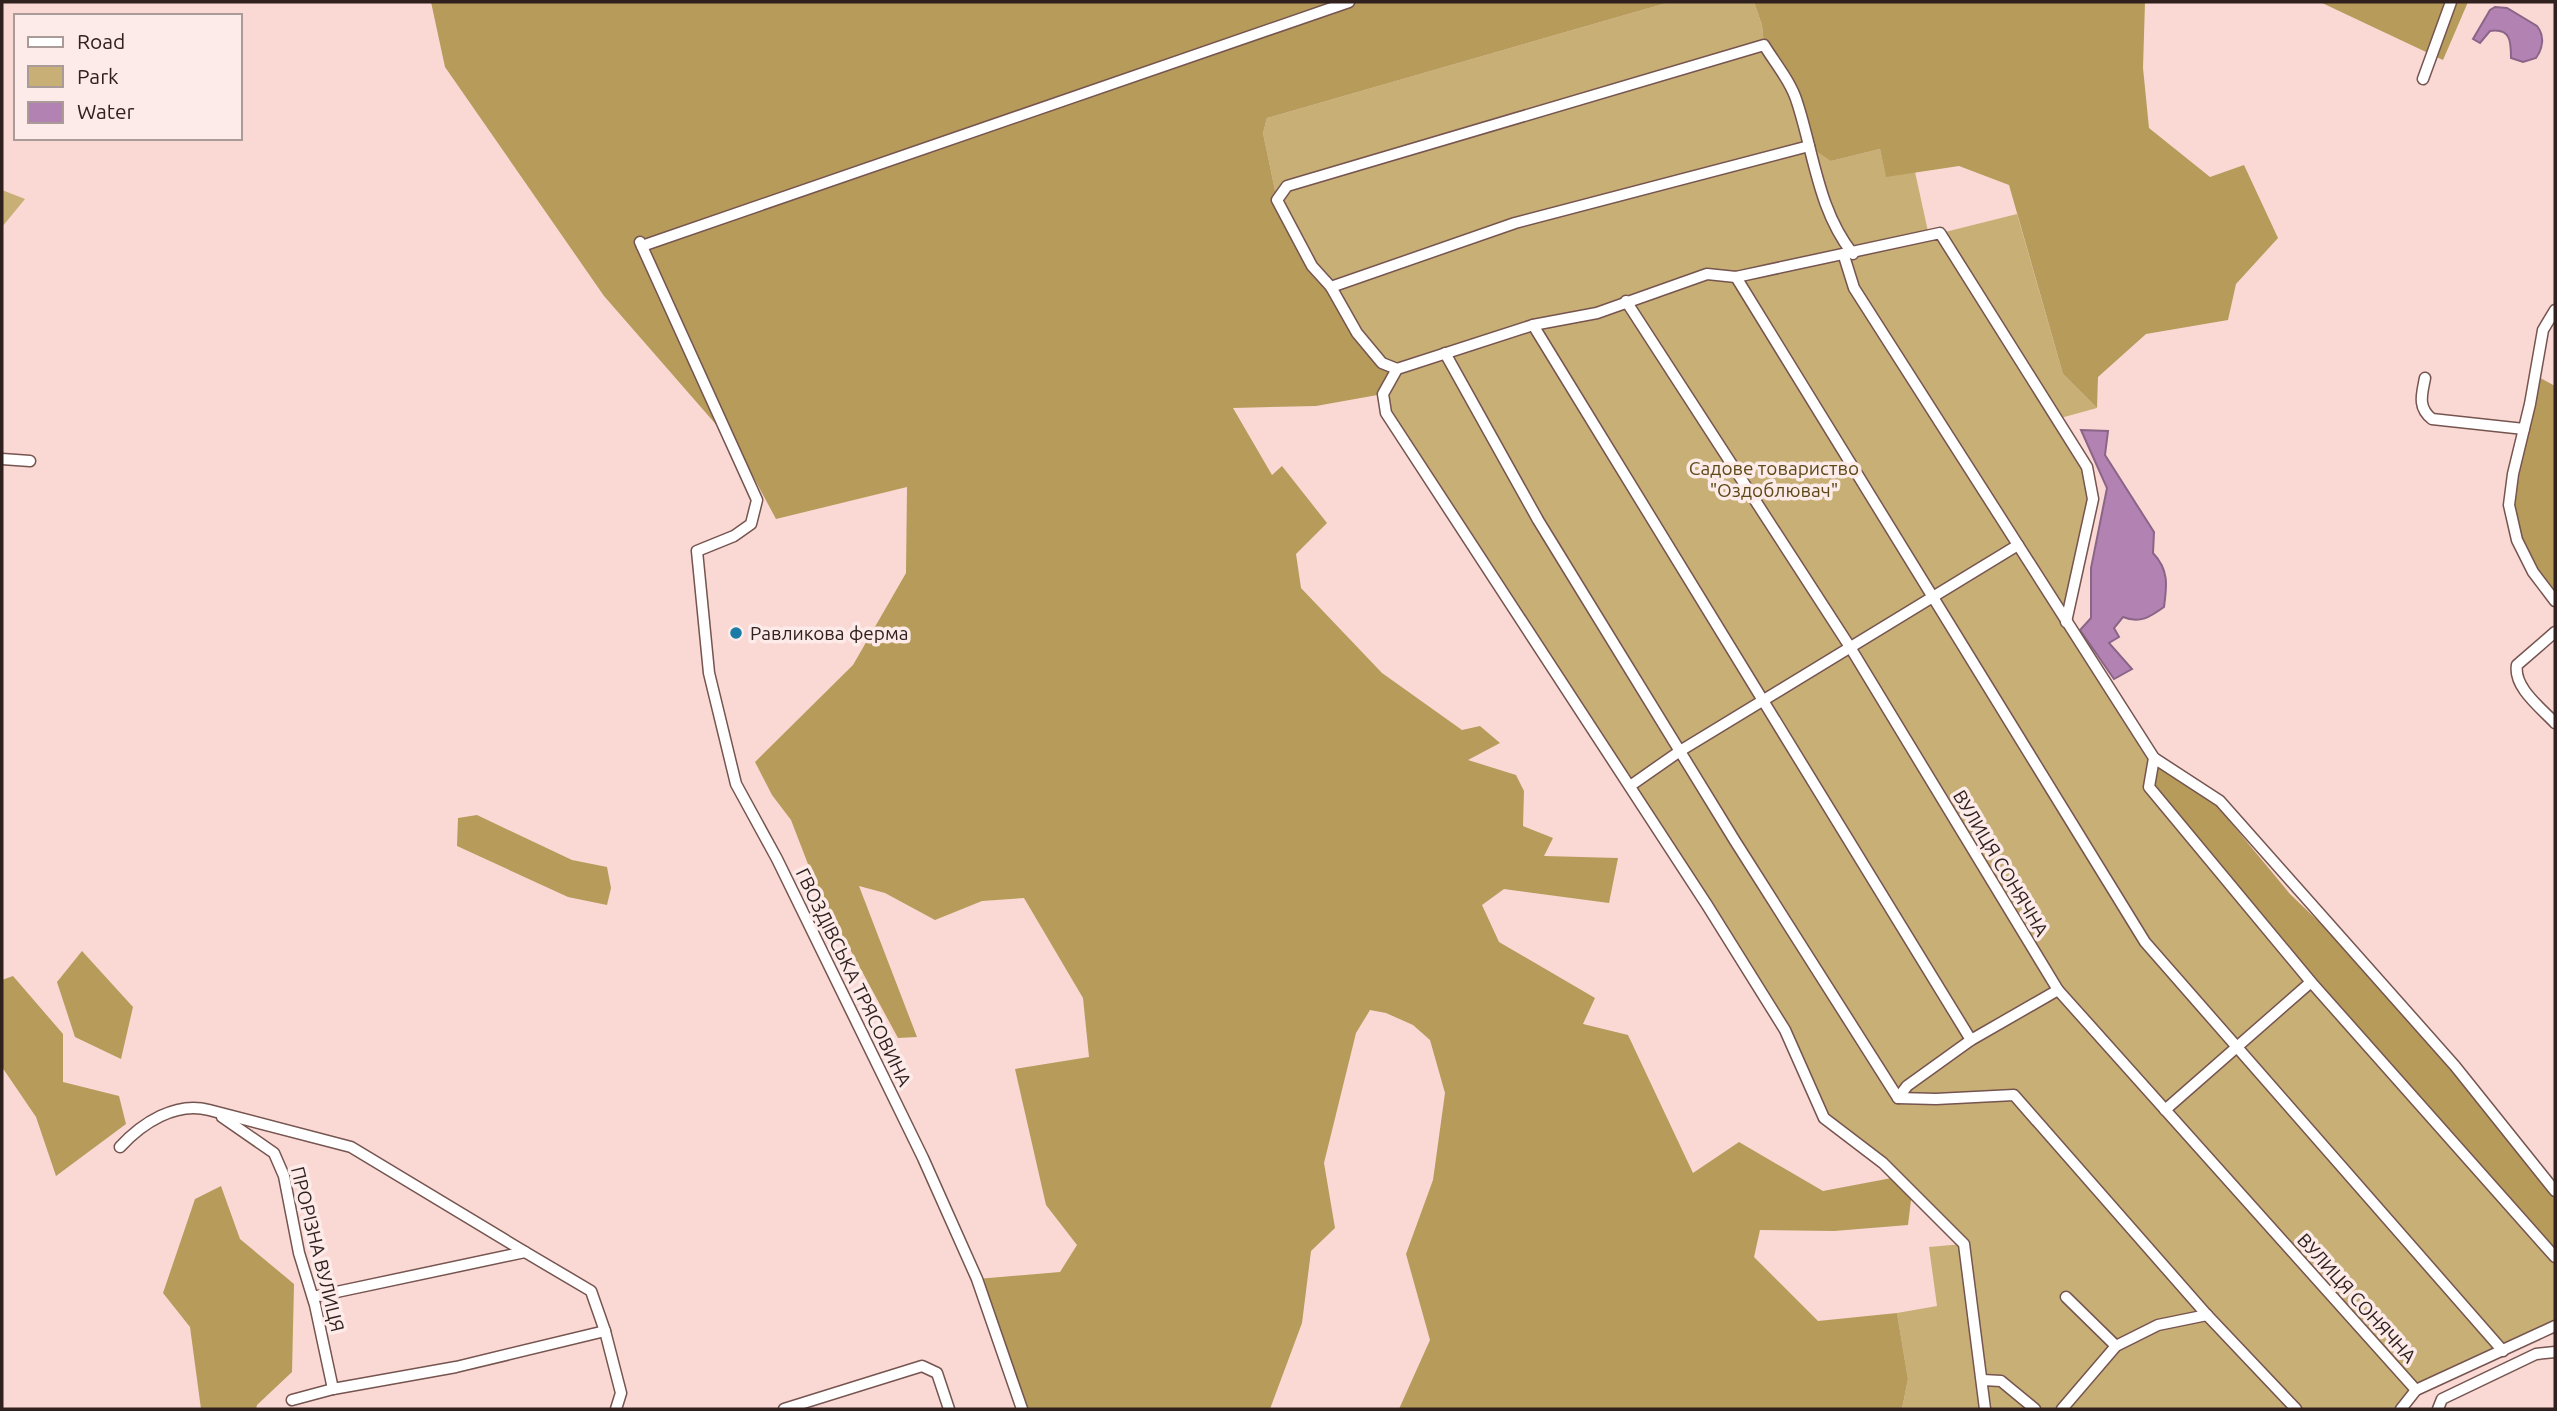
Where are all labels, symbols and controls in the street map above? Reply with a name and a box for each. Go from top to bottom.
legend [14,14,242,140]
text: Road [77,29,125,53]
text: Park [77,64,119,88]
text: Water [77,99,135,123]
park label: Садове товариство "Оздоблювач" [1689,457,1859,501]
place label: Равликова ферма [750,622,909,644]
marker: Равликова ферма [728,625,744,641]
street label: ВУЛИЦЯ СОНЯЧНА [1949,786,2054,941]
street label: ГВОЗДІВСЬКА ТРЯСОВИНА [792,864,917,1090]
street label: ПРОРІЗНА ВУЛИЦЯ [287,1164,349,1334]
street label: ВУЛИЦЯ СОНЯЧНА [2293,1229,2421,1368]

